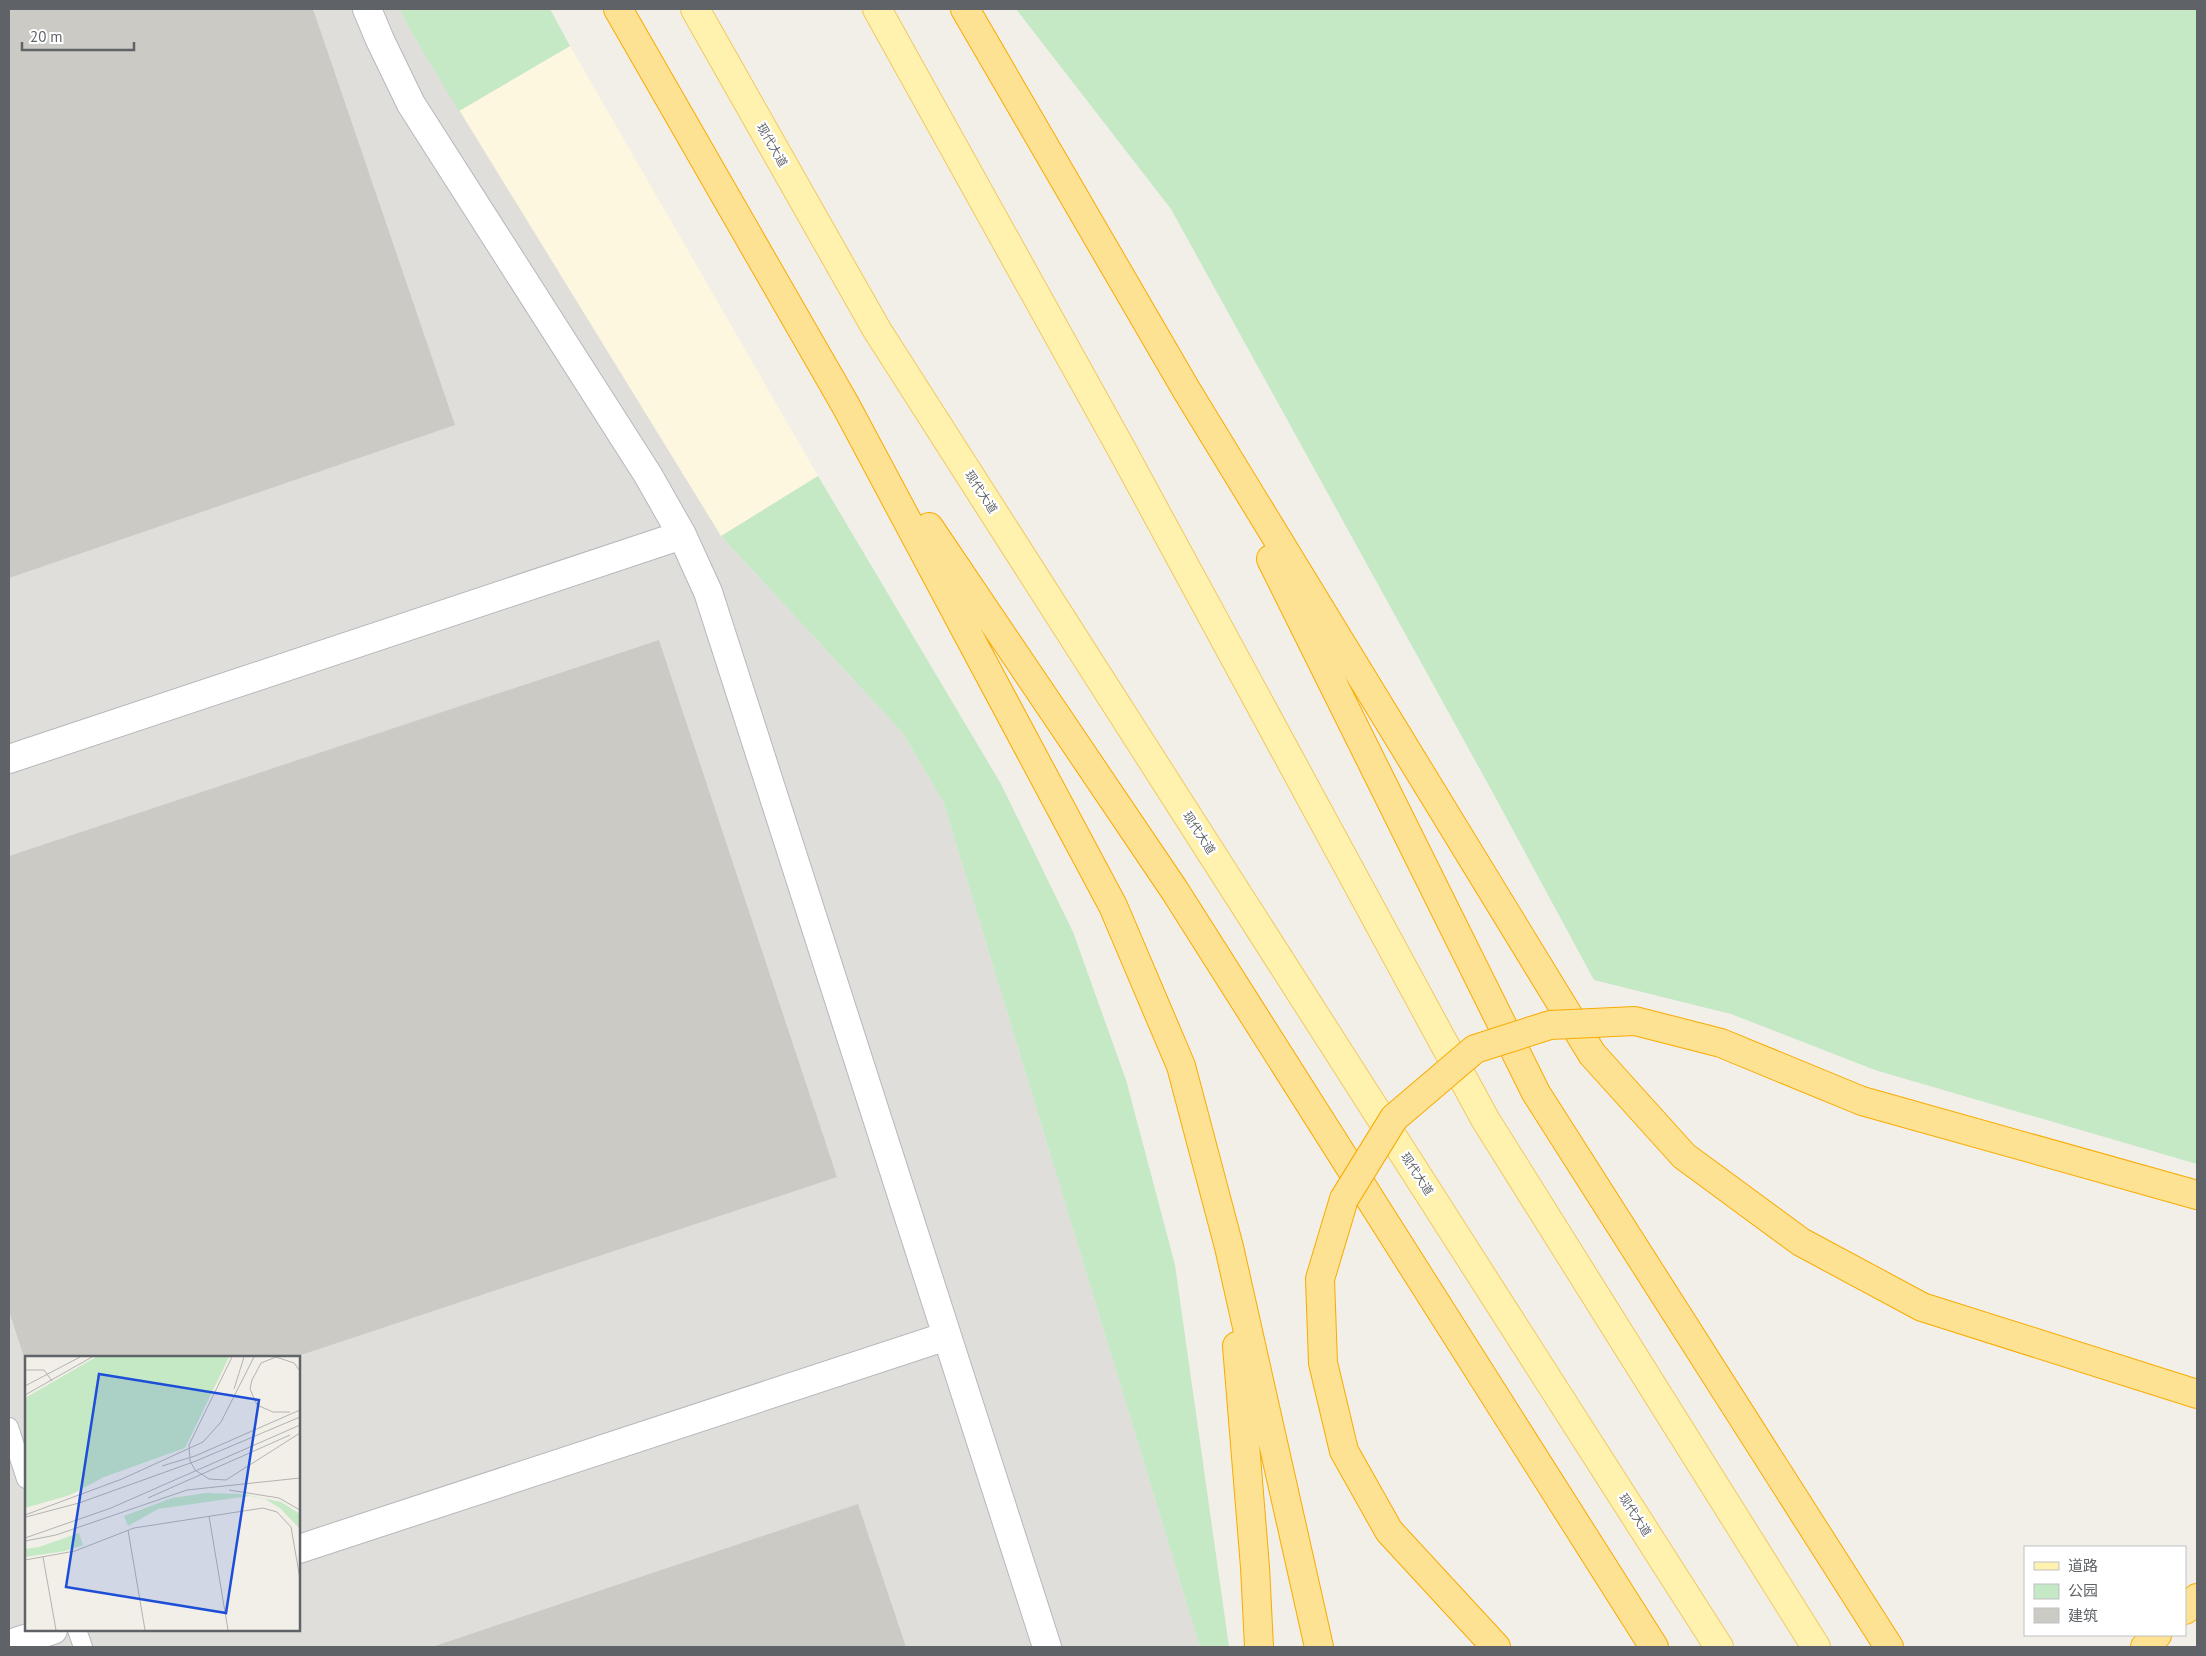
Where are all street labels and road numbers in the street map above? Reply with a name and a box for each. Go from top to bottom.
street label: 现代大道 [754,120,791,169]
street label: 现代大道 [962,468,1001,516]
street label: 现代大道 [1180,809,1219,857]
street label: 现代大道 [1398,1150,1437,1198]
street label: 现代大道 [1616,1491,1655,1539]

